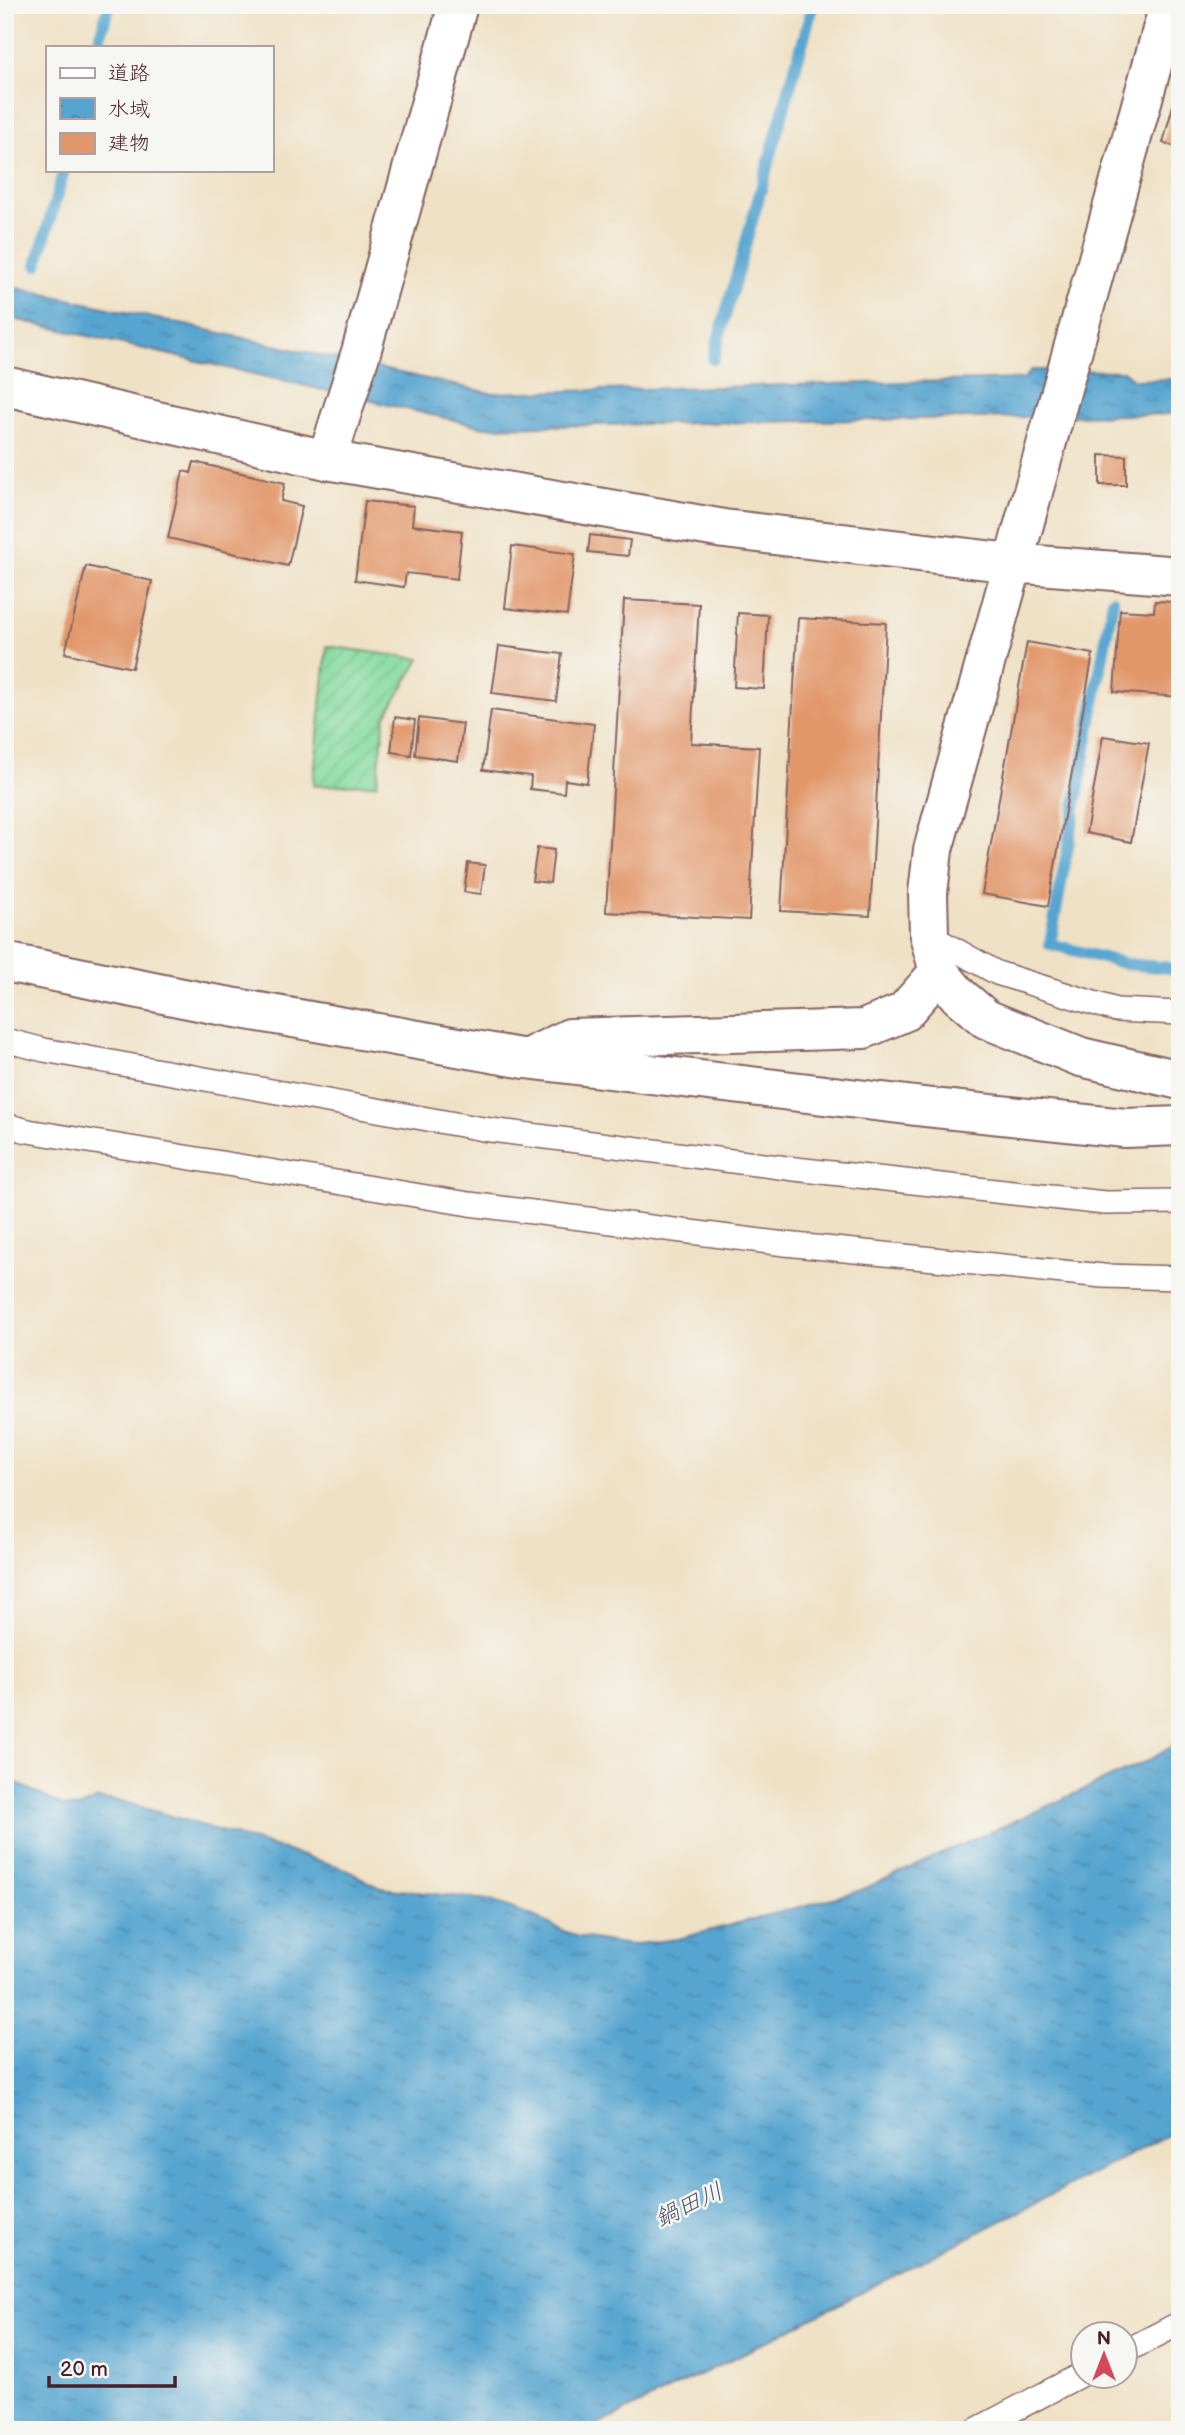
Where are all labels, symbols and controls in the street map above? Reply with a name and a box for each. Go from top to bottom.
legend [46,46,273,172]
text: 道路 [108,61,150,86]
text: 水域 [108,97,150,122]
text: 建物 [108,131,150,156]
water label: 鍋田川 [650,2177,728,2233]
north arrow [1070,2320,1140,2390]
text: N [1097,2328,1111,2351]
scale bar [49,2344,175,2388]
text: 20 m [60,2357,108,2382]

